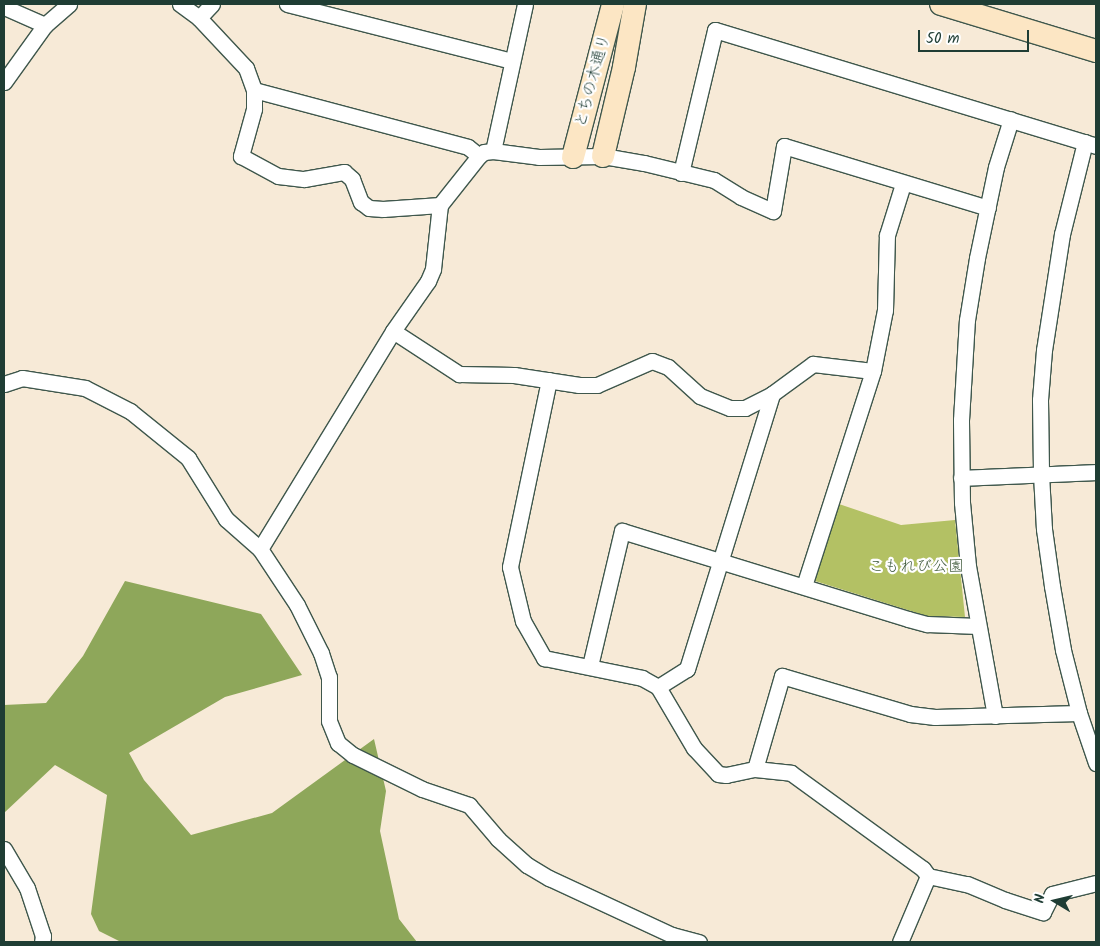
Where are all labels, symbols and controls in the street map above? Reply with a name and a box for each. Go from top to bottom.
scale bar [920,20,1031,52]
text: 50 m [926,27,960,51]
street label: とちの木通り [571,32,615,130]
park label: こもれび公園 [868,557,964,577]
north arrow [1030,876,1080,926]
text: N [1029,893,1052,905]

